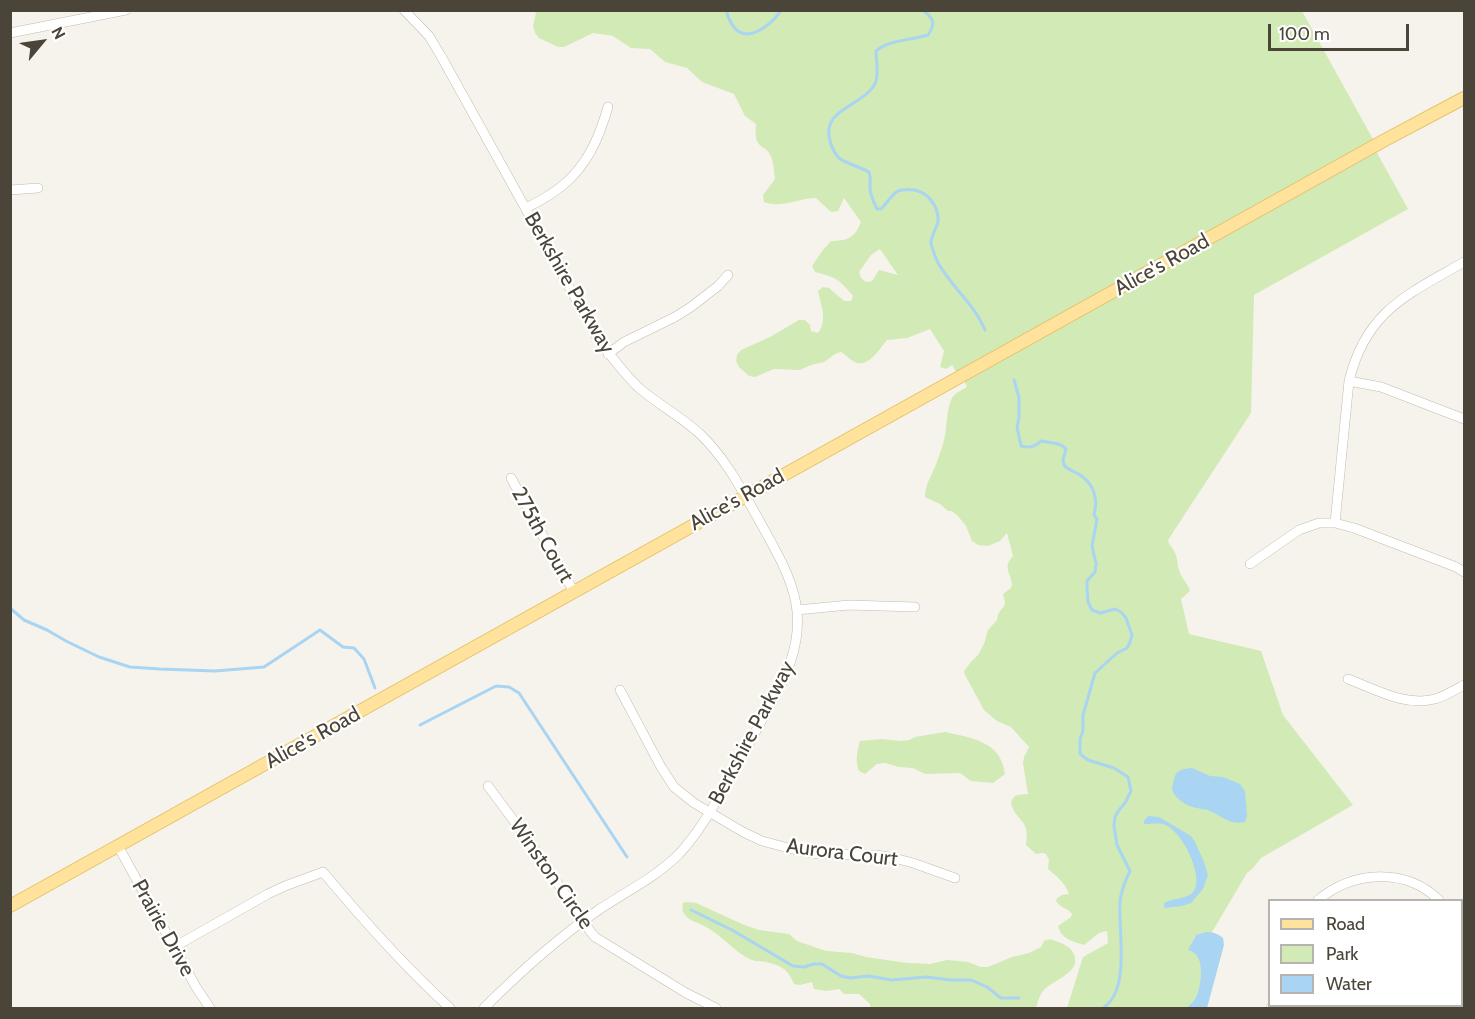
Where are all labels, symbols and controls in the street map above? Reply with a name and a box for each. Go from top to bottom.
north arrow [12,12,72,72]
scale bar [1271,12,1412,50]
text: N [47,23,69,43]
text: 100 m [1279,23,1330,45]
street label: Berkshire Parkway [518,208,620,358]
street label: Alice's Road [1110,229,1214,301]
street label: Alice's Road [685,464,789,536]
street label: 275th Court [506,483,578,587]
street label: Berkshire Parkway [704,657,800,809]
street label: Alice's Road [261,702,365,774]
street label: Winston Circle [504,814,598,934]
street label: Aurora Court [785,834,899,872]
street label: Prairie Drive [126,875,200,981]
legend [1268,899,1463,1007]
text: Road [1326,913,1365,935]
text: Park [1326,943,1358,965]
text: Water [1326,973,1372,995]

